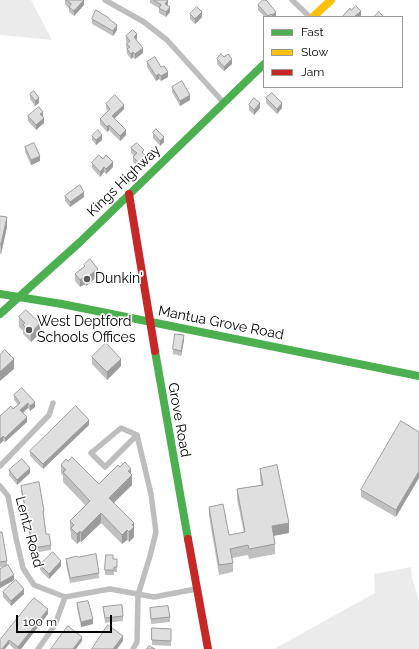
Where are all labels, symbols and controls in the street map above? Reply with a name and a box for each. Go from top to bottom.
legend [263,16,403,88]
text: Fast [301,25,324,39]
text: Slow [301,45,328,59]
text: Jam [301,65,324,79]
street label: Kings Highway [84,142,164,220]
place label: Dunkin' [95,271,143,287]
marker: Dunkin' [82,274,92,284]
street label: Mantua Grove Road [157,303,285,343]
place label: West Deptford Schools Offices [37,314,136,346]
marker: West Deptford Schools Offices [24,325,34,335]
street label: Grove Road [164,381,194,459]
street label: Lentz Road [11,495,47,569]
scale bar [18,607,114,633]
text: 100 m [23,615,57,629]

